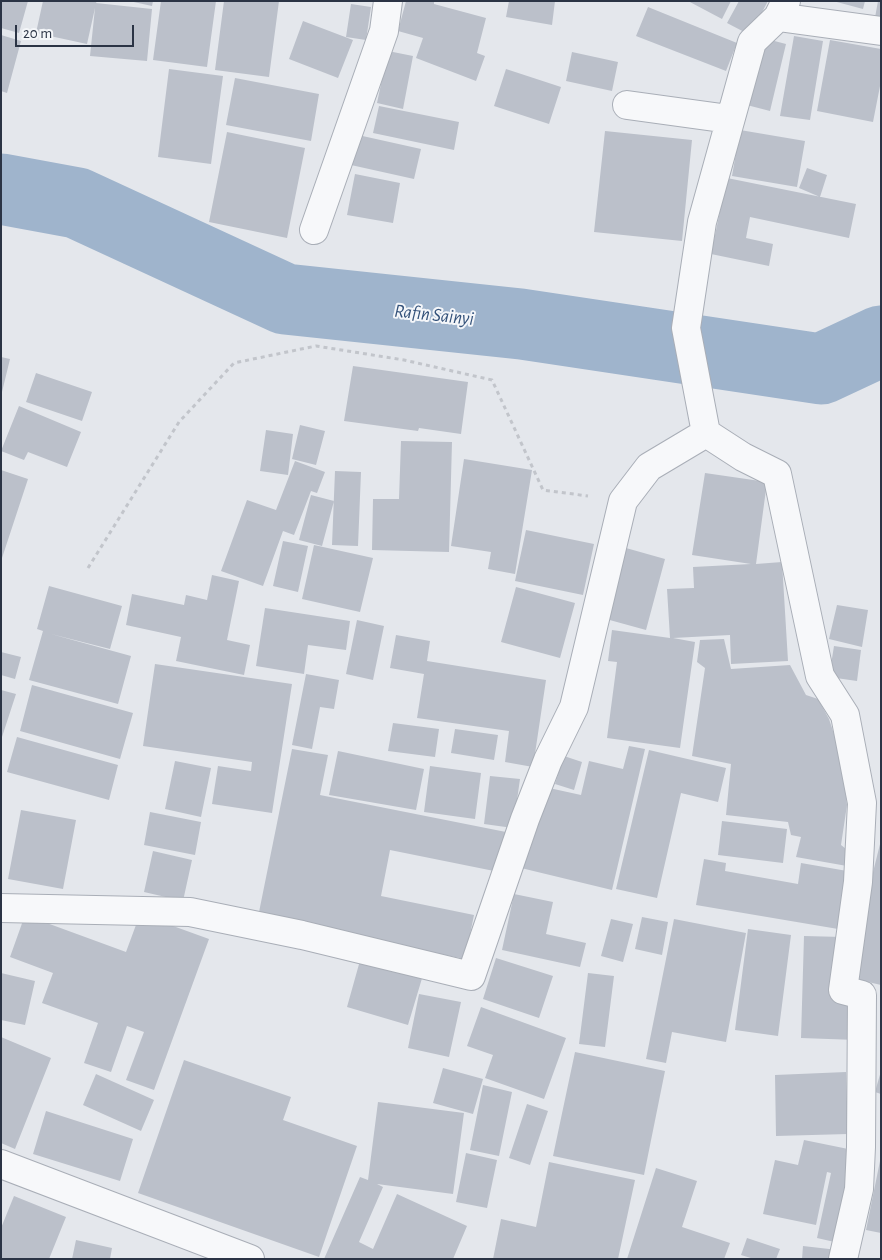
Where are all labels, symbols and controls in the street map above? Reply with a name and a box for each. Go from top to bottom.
scale bar [18,15,136,47]
text: 20 m [23,26,52,41]
water label: Rafin Sainyi [393,299,475,331]

